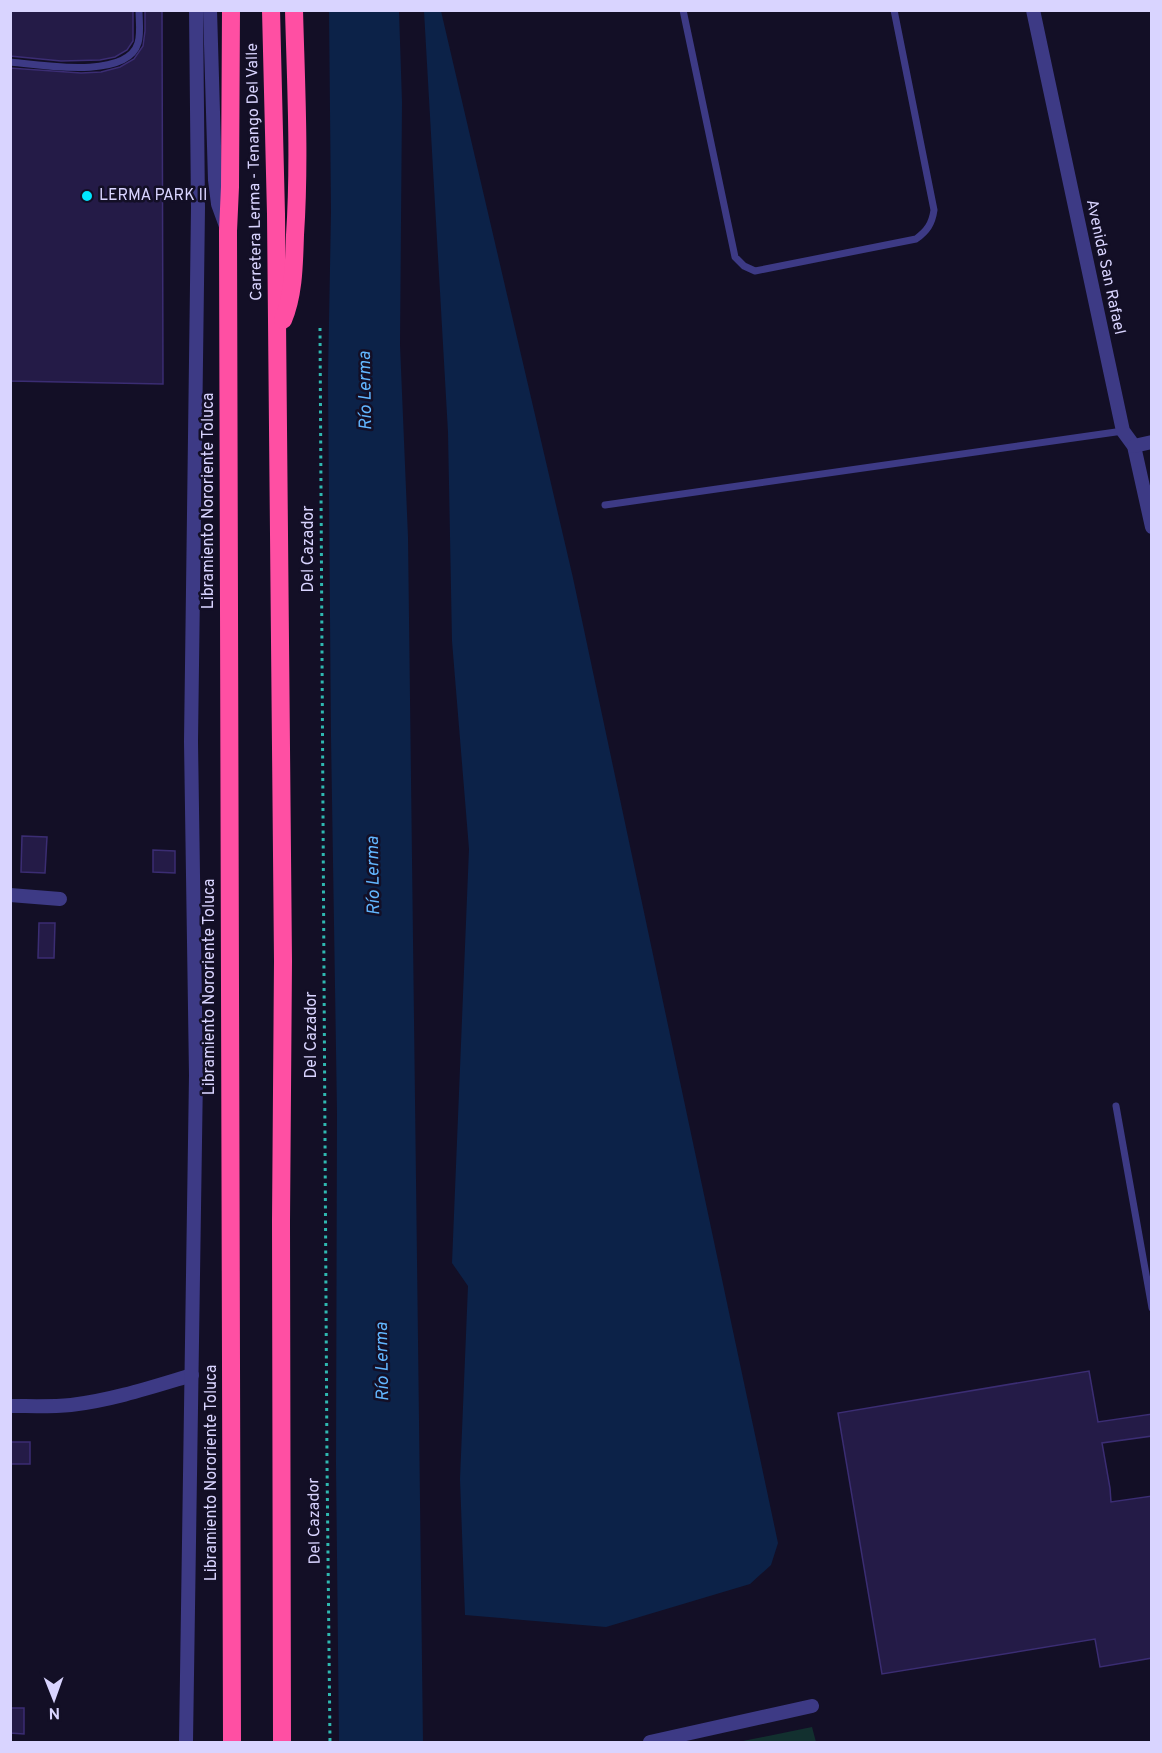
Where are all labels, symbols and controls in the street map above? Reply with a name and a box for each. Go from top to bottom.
street label: Carretera Lerma - Tenango Del Valle [243,43,267,301]
place label: LERMA PARK II [99,186,208,206]
marker: LERMA PARK II [80,189,94,203]
street label: Avenida San Rafael [1081,198,1129,336]
water label: Río Lerma [354,350,378,431]
street label: Libramiento Nororiente Toluca [199,393,219,609]
street label: Del Cazador [299,506,319,592]
water label: Río Lerma [362,835,386,916]
street label: Libramiento Nororiente Toluca [200,879,220,1095]
street label: Del Cazador [302,992,322,1078]
water label: Río Lerma [371,1321,395,1402]
street label: Libramiento Nororiente Toluca [202,1365,222,1581]
street label: Del Cazador [304,1477,326,1565]
north arrow [24,1669,84,1729]
text: N [48,1702,60,1722]

